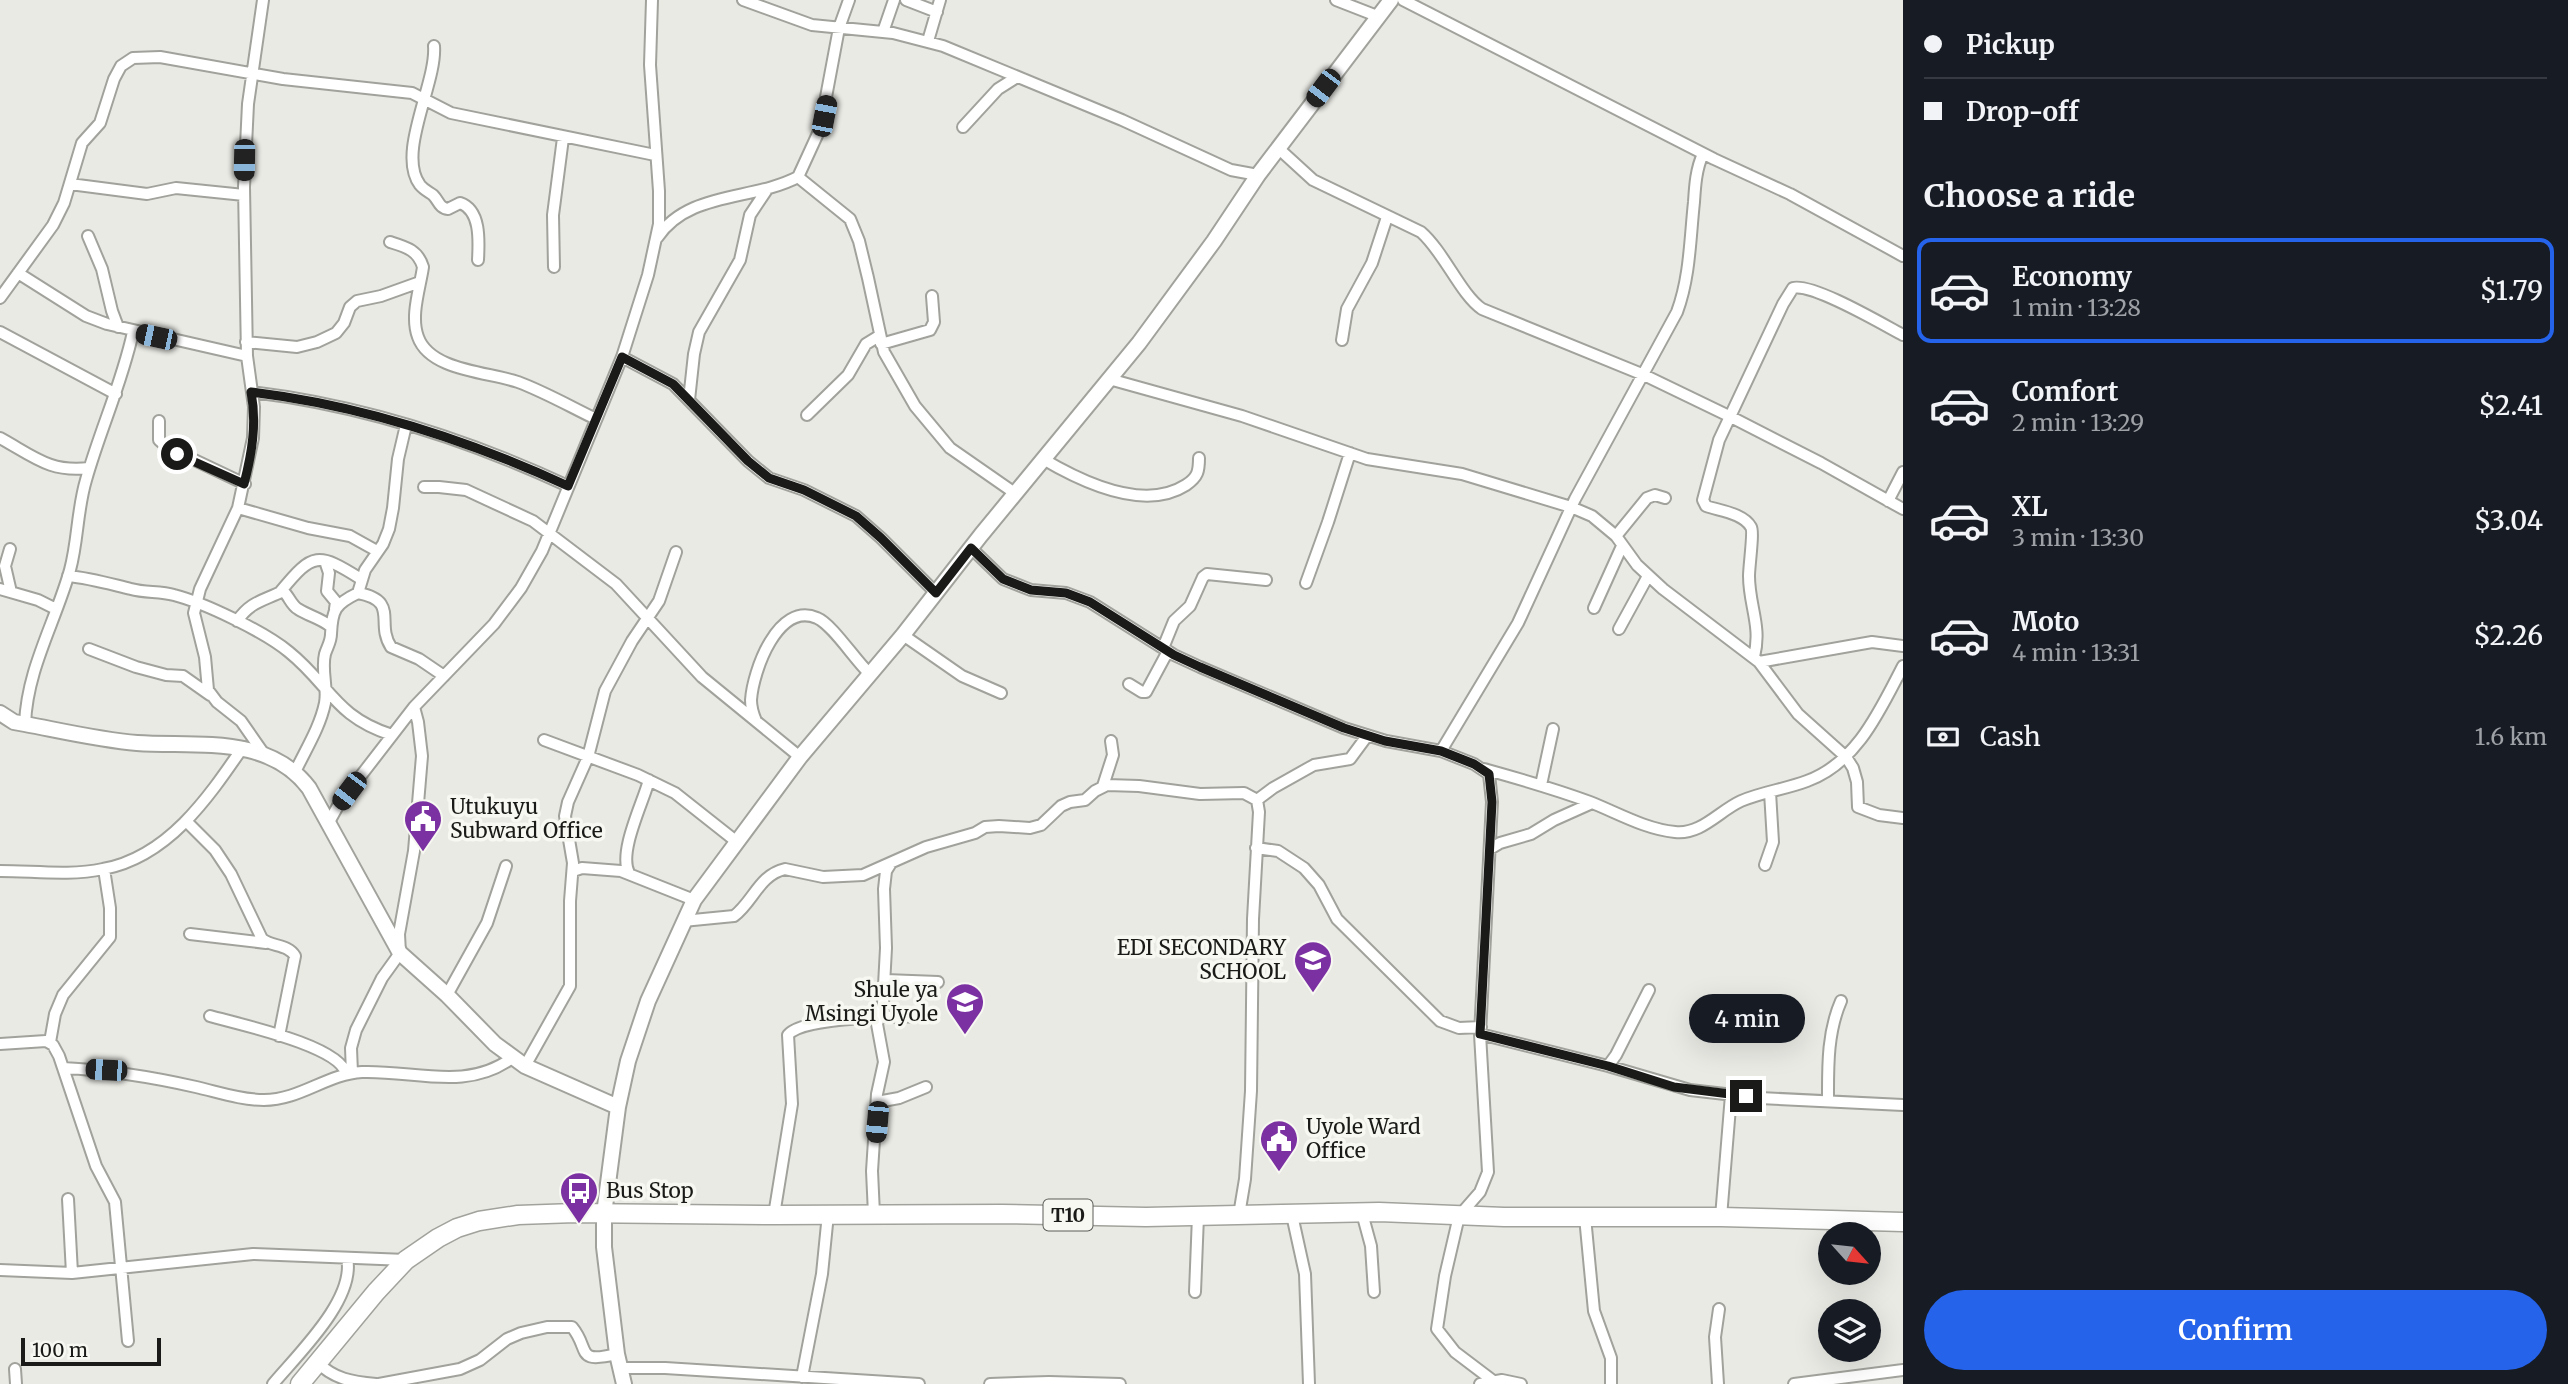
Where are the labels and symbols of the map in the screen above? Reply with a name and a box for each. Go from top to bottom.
car [1302,65,1345,111]
car [810,93,839,139]
car [234,139,255,181]
car [134,322,179,352]
route start [161,438,193,470]
car [328,768,371,814]
place label: Utukuyu Subward Office [450,793,603,844]
public building icon: Utukuyu Subward Office [402,798,444,853]
place label: EDI SECONDARY SCHOOL [1117,934,1286,985]
school or university icon: EDI SECONDARY SCHOOL [1292,939,1334,994]
place label: Shule ya Msingi Uyole [805,976,938,1027]
school or university icon: Shule ya Msingi Uyole [944,981,986,1036]
callout: 4 min [1688,995,1804,1044]
car [85,1058,128,1082]
route end [1730,1080,1762,1112]
car [865,1100,890,1144]
place label: Uyole Ward Office [1306,1113,1421,1164]
public building icon: Uyole Ward Office [1258,1118,1300,1173]
bus stop icon: Bus Stop [558,1170,600,1225]
place label: Bus Stop [606,1177,694,1204]
road number: T10 [1044,1200,1092,1231]
north arrow [1818,1222,1881,1284]
scale bar [21,1335,161,1367]

